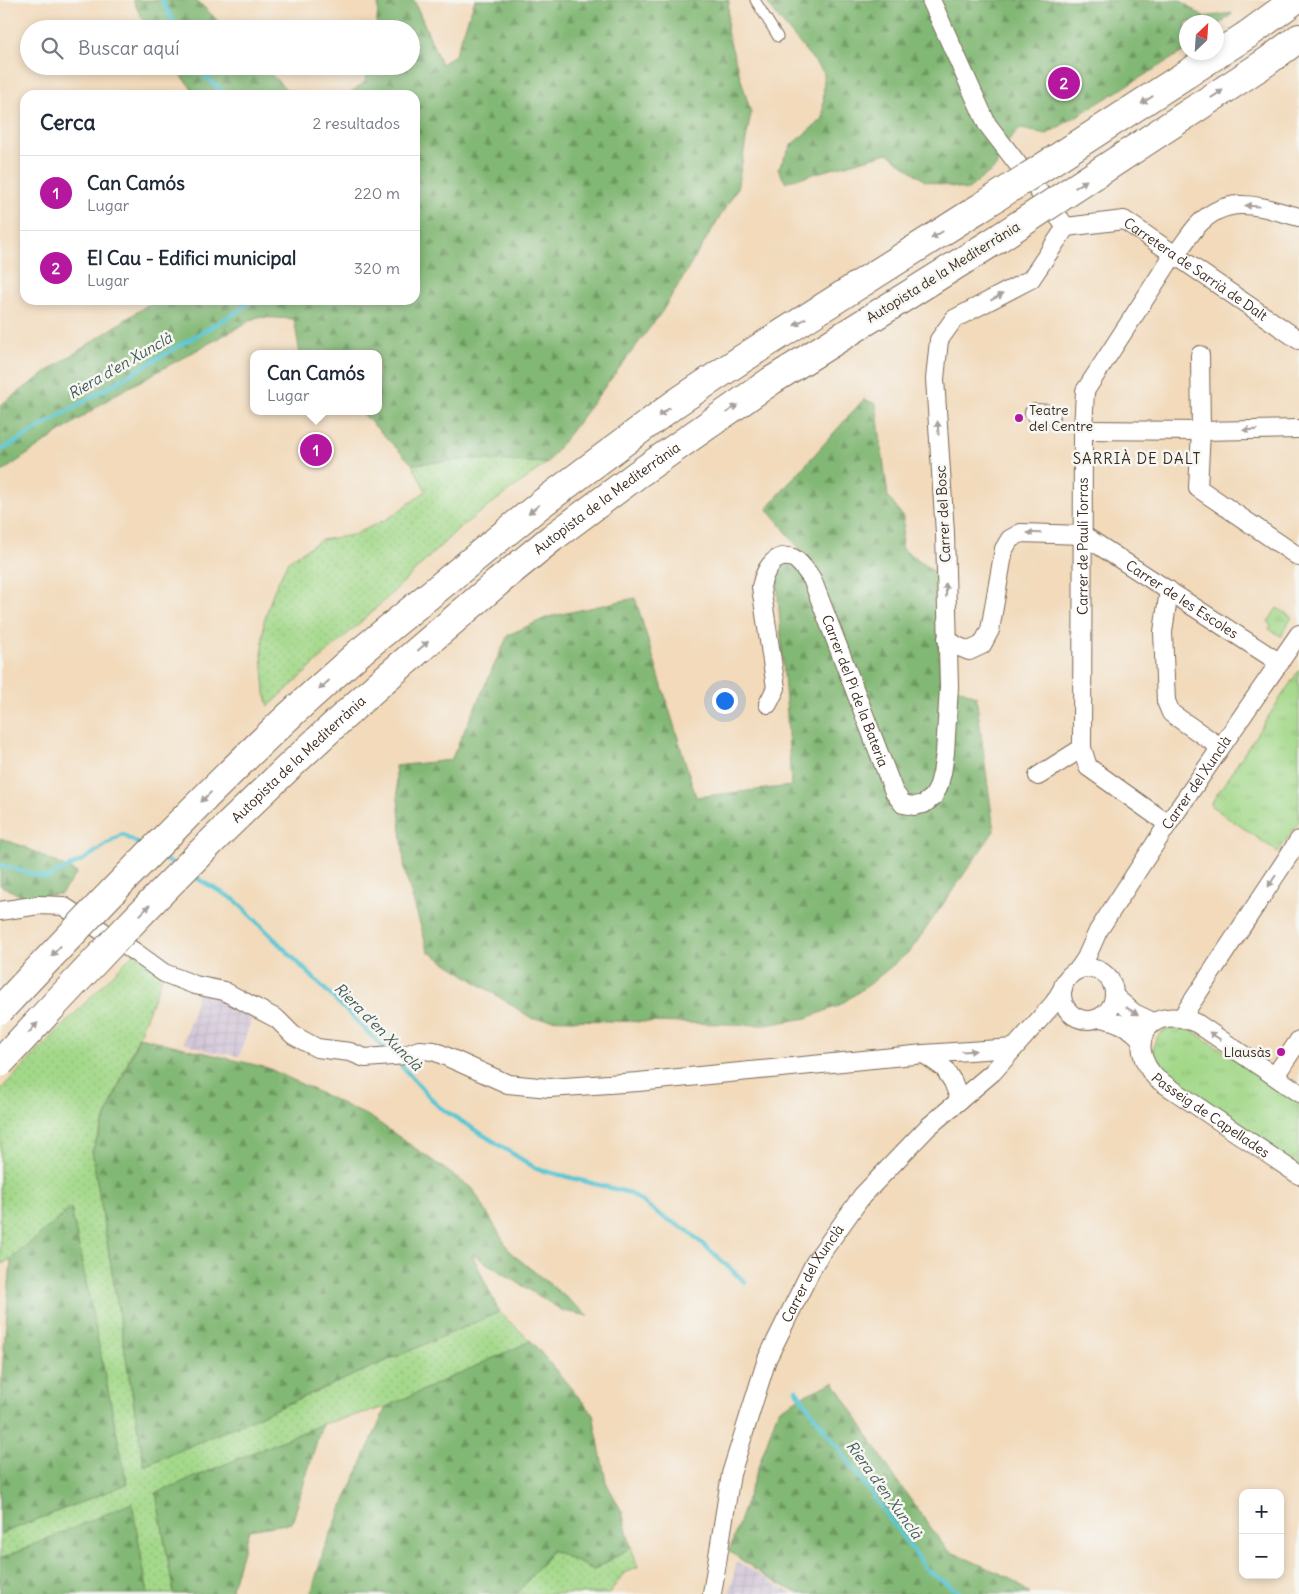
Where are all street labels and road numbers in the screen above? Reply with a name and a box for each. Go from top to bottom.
street label: Carretera de Sarrià de Dalt [1120,213,1271,325]
street label: Autopista de la Mediterrània [863,217,1023,327]
street label: Autopista de la Mediterrània [530,438,684,558]
street label: Carrer del Bosc [931,465,955,563]
street label: Carrer de Paulí Torras [1073,477,1092,615]
street label: Carrer de les Escoles [1122,556,1242,642]
street label: Carrer del Pi de la Bateria [818,612,892,769]
street label: Autopista de la Mediterrània [227,692,369,827]
street label: Carrer del Xunclà [1158,732,1235,833]
street label: Passeig de Capellades [1147,1069,1273,1162]
street label: Carrer del Xunclà [778,1221,848,1325]

